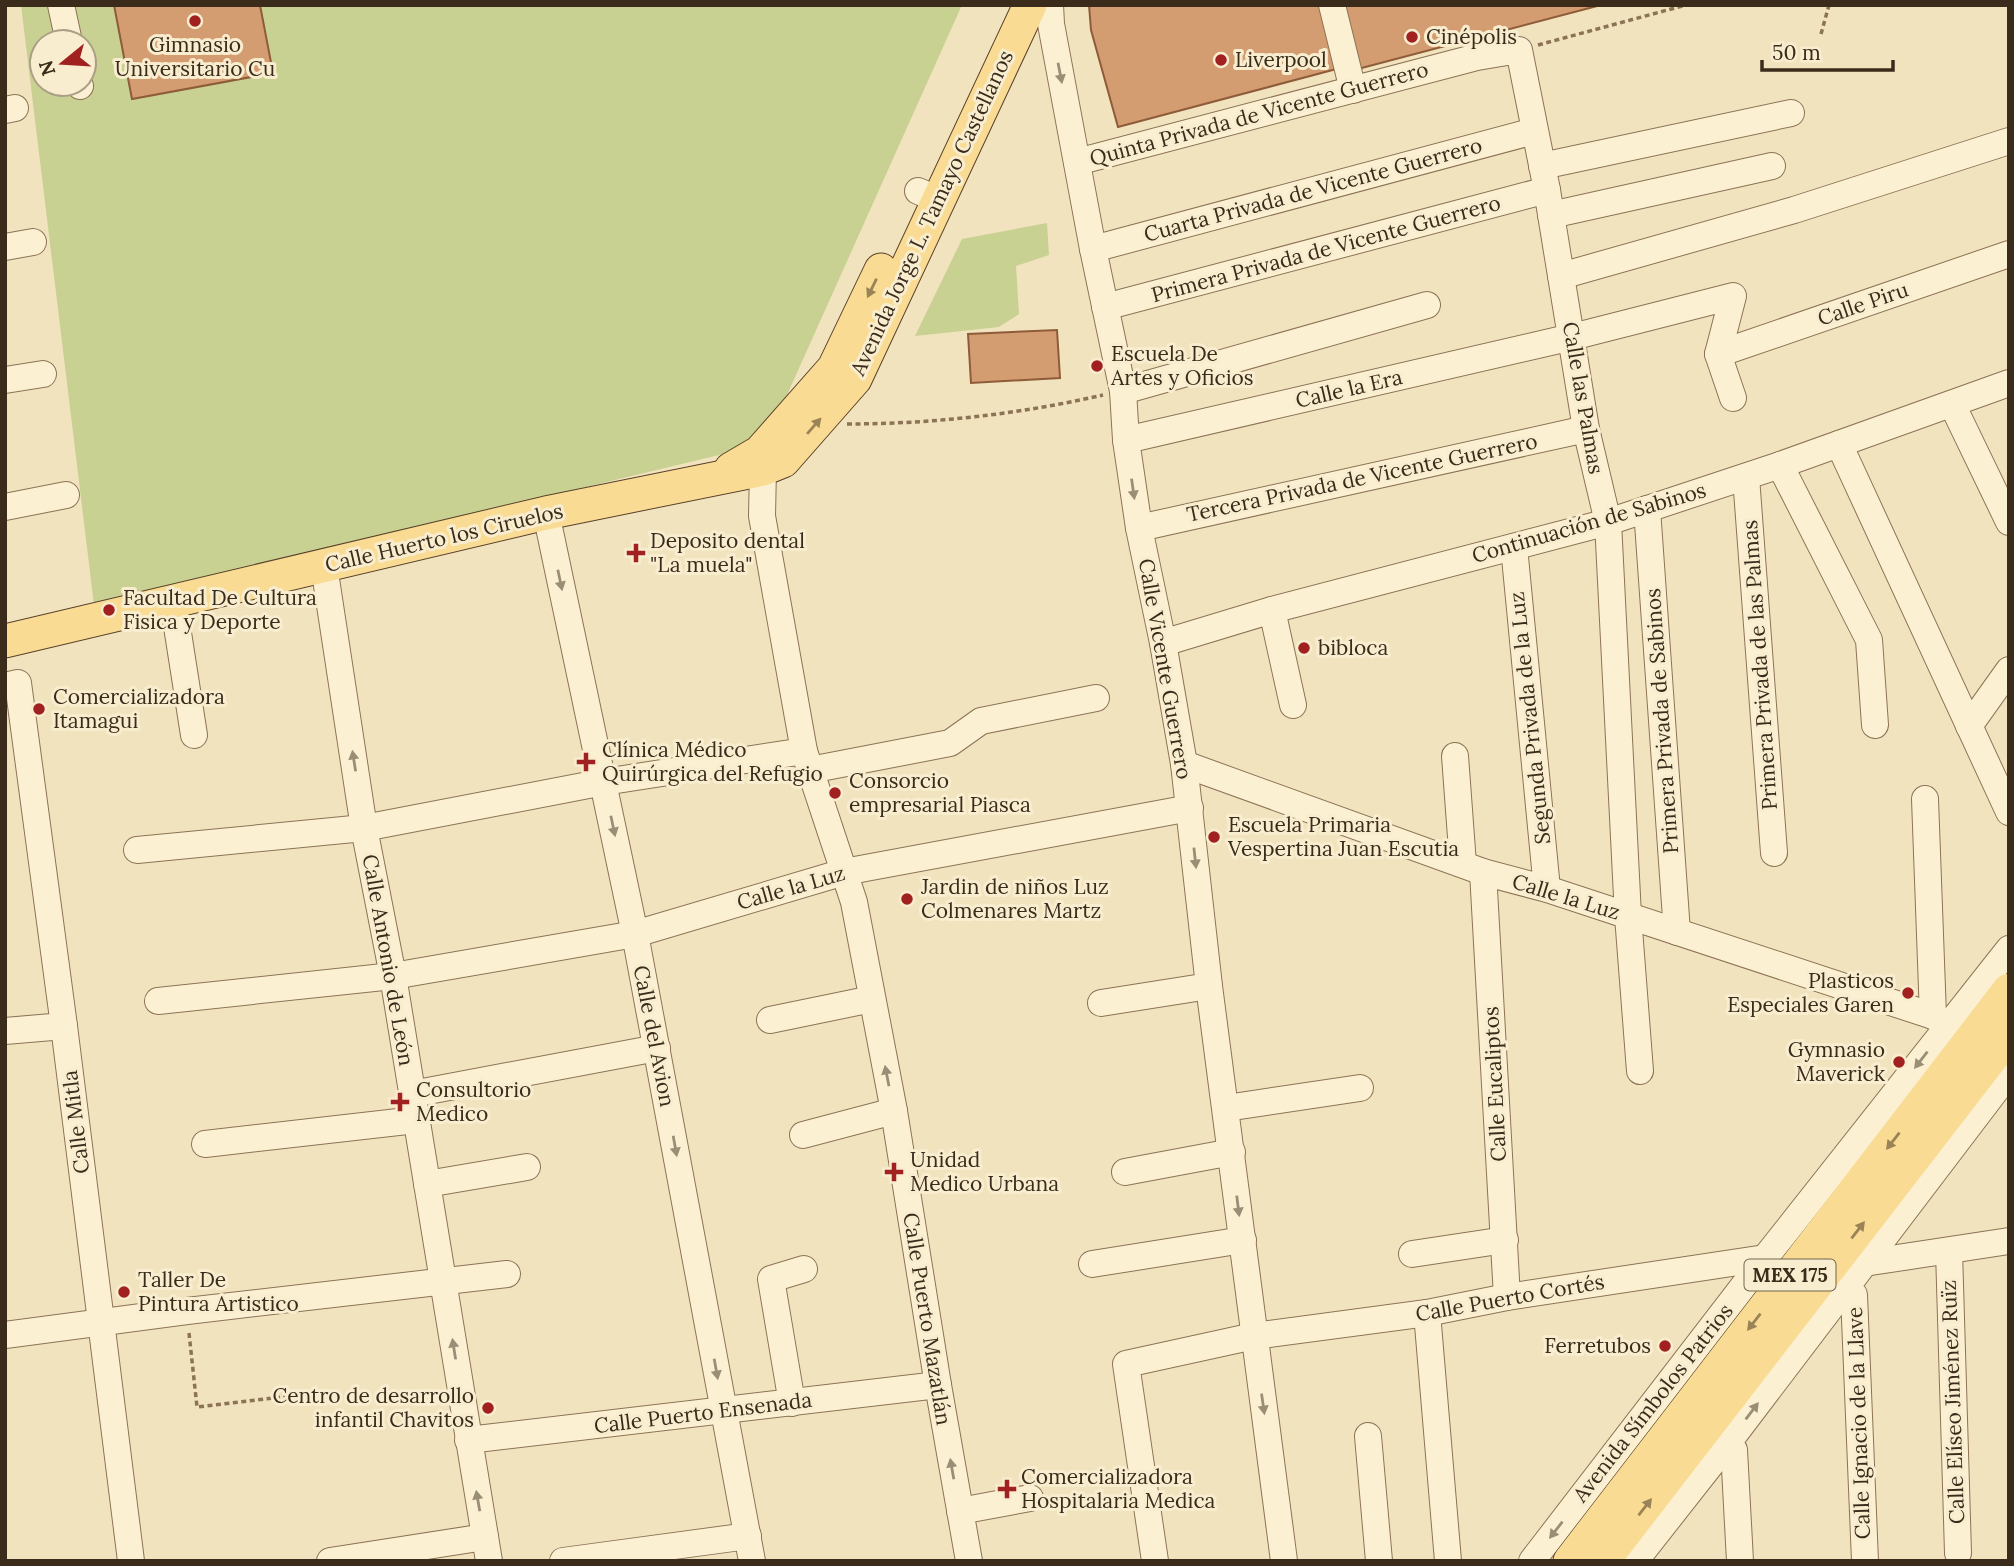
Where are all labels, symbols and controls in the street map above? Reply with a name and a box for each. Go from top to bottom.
marker: Gimnasio Universitario Cu [187,13,203,29]
place label: Cinépolis [1426,23,1517,50]
north arrow [28,28,98,98]
scale bar [1762,28,1893,72]
marker: Cinépolis [1404,29,1420,45]
place label: Gimnasio Universitario Cu [115,31,275,82]
text: 50 m [1772,39,1821,66]
street label: Avenida Jorge L. Tamayo Castellanos [844,46,1019,381]
place label: Liverpool [1235,46,1327,73]
marker: Liverpool [1213,52,1229,68]
street label: Quinta Privada de Vicente Guerrero [1087,55,1431,172]
text: N [33,57,61,79]
one-way arrow [1055,62,1066,84]
street label: Cuarta Privada de Vicente Guerrero [1141,131,1485,248]
street label: Primera Privada de Vicente Guerrero [1148,189,1503,308]
street label: Calle Piru [1814,275,1912,332]
one-way arrow [866,278,878,298]
street label: Calle las Palmas [1557,320,1610,476]
place label: Escuela De Artes y Oficios [1110,340,1254,391]
marker: Escuela De Artes y Oficios [1089,358,1105,374]
street label: Calle la Era [1293,363,1405,414]
one-way arrow [806,418,821,435]
street label: Tercera Privada de Vicente Guerrero [1184,427,1540,528]
street label: Continuación de Sabinos [1469,476,1709,569]
one-way arrow [1128,479,1139,501]
street label: Calle Huerto los Ciruelos [322,497,566,578]
street label: Primera Privada de las Palmas [1736,519,1783,811]
place label: Deposito dental "La muela" [650,527,805,578]
marker: Deposito dental "La muela" [628,545,644,561]
street label: Calle Vicente Guerrero [1133,556,1198,781]
one-way arrow [555,569,566,591]
place label: Facultad De Cultura Fisica y Deporte [123,584,317,635]
street label: Primera Privada de Sabinos [1639,587,1684,855]
street label: Segunda Privada de la Luz [1503,590,1556,846]
marker: Facultad De Cultura Fisica y Deporte [101,602,117,618]
place label: bibloca [1318,634,1388,661]
marker: bibloca [1296,640,1312,656]
place label: Comercializadora Itamagui [53,683,225,734]
marker: Comercializadora Itamagui [31,701,47,717]
place label: Clínica Médico Quirúrgica del Refugio [602,736,823,787]
one-way arrow [348,750,359,772]
marker: Clínica Médico Quirúrgica del Refugio [576,752,596,772]
place label: Consorcio empresarial Piasca [849,767,1031,818]
marker: Consorcio empresarial Piasca [827,785,843,801]
place label: Escuela Primaria Vespertina Juan Escutia [1227,811,1459,862]
one-way arrow [607,815,618,837]
marker: Escuela Primaria Vespertina Juan Escutia [1206,829,1222,845]
one-way arrow [1190,848,1201,870]
street label: Calle Antonio de León [357,852,420,1068]
street label: Calle la Luz [734,859,848,916]
street label: Calle la Luz [1509,867,1623,926]
place label: Jardin de niños Luz Colmenares Martz [920,873,1109,924]
marker: Jardin de niños Luz Colmenares Martz [899,891,915,907]
street label: Calle del Avion [628,963,681,1109]
place label: Plasticos Especiales Garen [1727,967,1894,1018]
marker: Plasticos Especiales Garen [1900,985,1916,1001]
street label: Calle Eucaliptos [1477,1006,1512,1162]
place label: Gymnasio Maverick [1788,1036,1886,1087]
one-way arrow [1914,1052,1929,1069]
marker: Gymnasio Maverick [1891,1054,1907,1070]
one-way arrow [881,1065,892,1087]
street label: Calle Mitla [56,1069,95,1175]
place label: Consultorio Medico [416,1076,531,1127]
marker: Consultorio Medico [390,1092,410,1112]
one-way arrow [1886,1132,1900,1150]
one-way arrow [670,1135,681,1157]
place label: Unidad Medico Urbana [910,1146,1059,1197]
marker: Unidad Medico Urbana [884,1162,904,1182]
one-way arrow [1233,1195,1244,1217]
street label: Calle Puerto Mazatlán [897,1211,958,1427]
one-way arrow [1851,1221,1866,1239]
road number: MEX 175 [1744,1260,1836,1290]
place label: Taller De Pintura Artistico [138,1266,299,1317]
street label: Calle Puerto Cortés [1413,1268,1606,1327]
street label: Calle Elíseo Jiménez Ruïz [1935,1280,1970,1524]
marker: Taller De Pintura Artistico [116,1284,132,1300]
street label: Avenida Símbolos Patrios [1566,1298,1739,1508]
street label: Calle Ignacio de la Llave [1841,1306,1876,1540]
one-way arrow [1747,1312,1762,1330]
place label: Ferretubos [1544,1332,1651,1359]
one-way arrow [448,1338,459,1360]
marker: Ferretubos [1657,1338,1673,1354]
one-way arrow [711,1359,722,1381]
place label: Centro de desarrollo infantil Chavitos [273,1382,474,1433]
street label: Calle Puerto Ensenada [592,1386,814,1439]
one-way arrow [1258,1393,1269,1415]
marker: Centro de desarrollo infantil Chavitos [480,1400,496,1416]
one-way arrow [1745,1402,1760,1420]
one-way arrow [947,1458,958,1480]
place label: Comercializadora Hospitalaria Medica [1021,1463,1216,1514]
marker: Comercializadora Hospitalaria Medica [999,1481,1015,1497]
one-way arrow [473,1489,484,1511]
one-way arrow [1637,1498,1652,1516]
one-way arrow [1549,1521,1563,1539]

